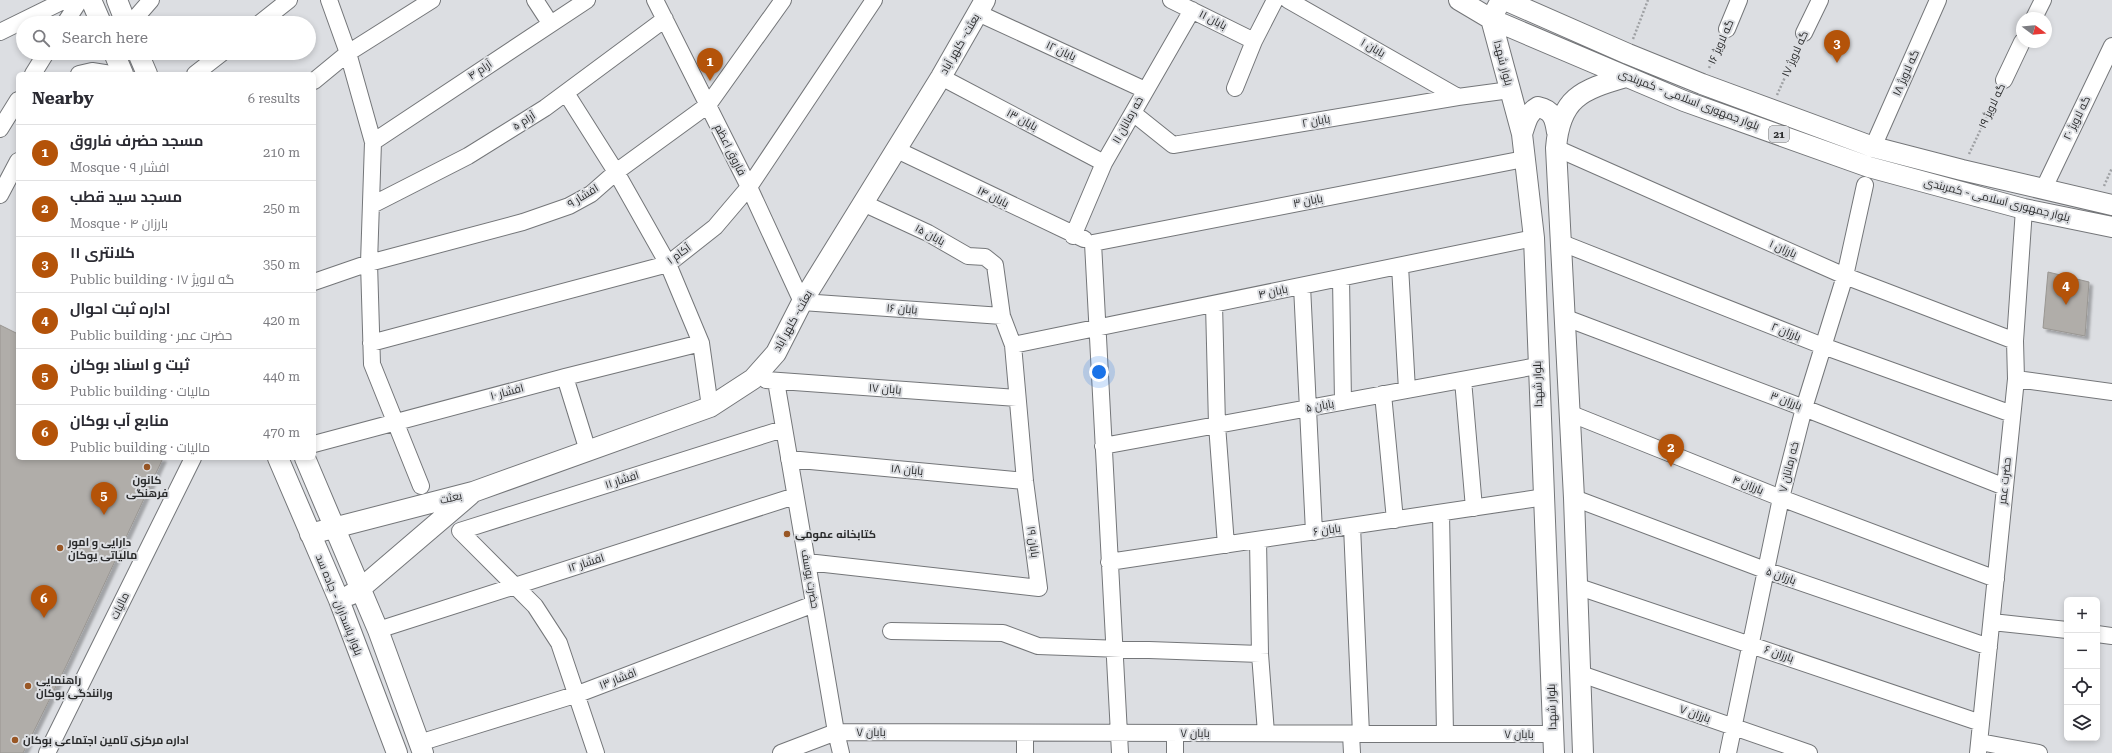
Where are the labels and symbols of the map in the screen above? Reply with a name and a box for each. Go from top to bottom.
street label: بابان ۱۱ [1197,8,1229,32]
street label: بعثت- کلهر آباد [937,11,983,77]
north arrow [2016,12,2052,48]
street label: ۱۶ گه لاویژ [1705,18,1737,66]
street label: گه لاویژ ۱۷ [1779,29,1811,79]
pin: 3 [1824,30,1850,63]
street label: بابان ۱ [1359,36,1388,60]
street label: بابان ۱۲ [1044,38,1078,64]
street label: بلوار شهدا [1491,39,1515,87]
pin: 1 [697,48,723,81]
street label: گه لاویژ ۱۸ [1890,48,1922,98]
street label: آرام ۴ [466,57,495,83]
street label: بلوار جمهوری اسلامی - کمربندی [1617,67,1761,133]
street label: ۱۹ گه لاویژ [1976,82,2008,130]
street label: خه رمانان ۱۱ [1110,94,1146,146]
street label: گه لاویژ ۲۰ [2061,94,2093,142]
street label: بابان ۱۳ [1004,106,1040,134]
street label: آرام ۵ [510,109,538,134]
street label: بابان ۲ [1301,112,1331,130]
street label: فاروق اعظم [711,122,749,178]
road number: 21 [1769,126,1789,142]
street label: بلوار جمهوری اسلامی - کمربندی [1923,176,2071,224]
street label: افشار ۹ [565,182,601,210]
street label: بابان ۱۴ [975,184,1011,210]
street label: بابان ۳ [1292,192,1324,210]
street label: بابان ۱۵ [913,222,947,248]
street label: بارزان ۱ [1767,237,1799,261]
street label: آکام ۱ [665,241,694,268]
pin: 4 [2053,272,2079,305]
street label: بابان ۴ [1257,283,1289,301]
street label: بعثت- کلهر آباد [771,288,815,354]
street label: بابان ۱۶ [886,301,918,317]
street label: بارزان ۲ [1769,320,1803,344]
street label: بلوار شهدا [1531,360,1545,407]
your location [1089,362,1109,382]
street label: افشار ۱۰ [489,381,525,403]
street label: بابان ۱۷ [868,381,902,397]
street label: بارزان ۳ [1769,389,1804,413]
street label: بابان ۵ [1305,397,1335,415]
pin: 2 [1658,434,1684,467]
street label: خه رمانان ۷ [1776,440,1802,494]
street label: حضرت عمر [1996,457,2014,506]
marker: کانون فرهنگی [142,462,152,472]
street label: بابان ۱۸ [890,462,924,478]
street label: افشار ۱۱ [603,468,641,492]
street label: بارزان ۴ [1731,473,1765,497]
place label: کانون فرهنگی [126,474,168,500]
pin: 5 [91,482,117,515]
street label: بعثت [439,489,463,507]
street label: بابان ۶ [1312,522,1342,538]
street label: بابان ۱۹ [1024,525,1042,559]
place label: کتابخانه عمومی [795,528,876,542]
marker: کتابخانه عمومی [782,529,792,539]
place label: دارایی و امور مالیاتی یوکان [67,536,137,563]
marker: دارایی و امور مالیاتی یوکان [55,543,65,553]
street label: حضرت یوسف [798,548,822,610]
street label: افشار ۱۲ [566,551,606,575]
street label: بلوار پاسداران - جاده سد [313,553,365,657]
street label: بارزان ۵ [1764,565,1798,587]
pin: 6 [31,585,57,618]
street label: مالیات [108,590,132,622]
street label: بارزان ۶ [1763,643,1795,665]
street label: افشار ۱۳ [598,666,638,692]
place label: راهنمایی ورانندگی بوکان [36,674,113,701]
marker: راهنمایی ورانندگی بوکان [23,681,33,691]
street label: بلوار شهدا [1545,683,1559,730]
street label: بارزان ۷ [1678,703,1712,725]
street label: بابان ۷ [856,726,886,739]
street label: بابان ۷ [1180,727,1210,740]
street label: بابان ۷ [1504,728,1534,741]
place label: اداره مرکزی تامین اجتماعی بوکان [23,734,189,748]
marker: اداره مرکزی تامین اجتماعی بوکان [10,735,20,745]

